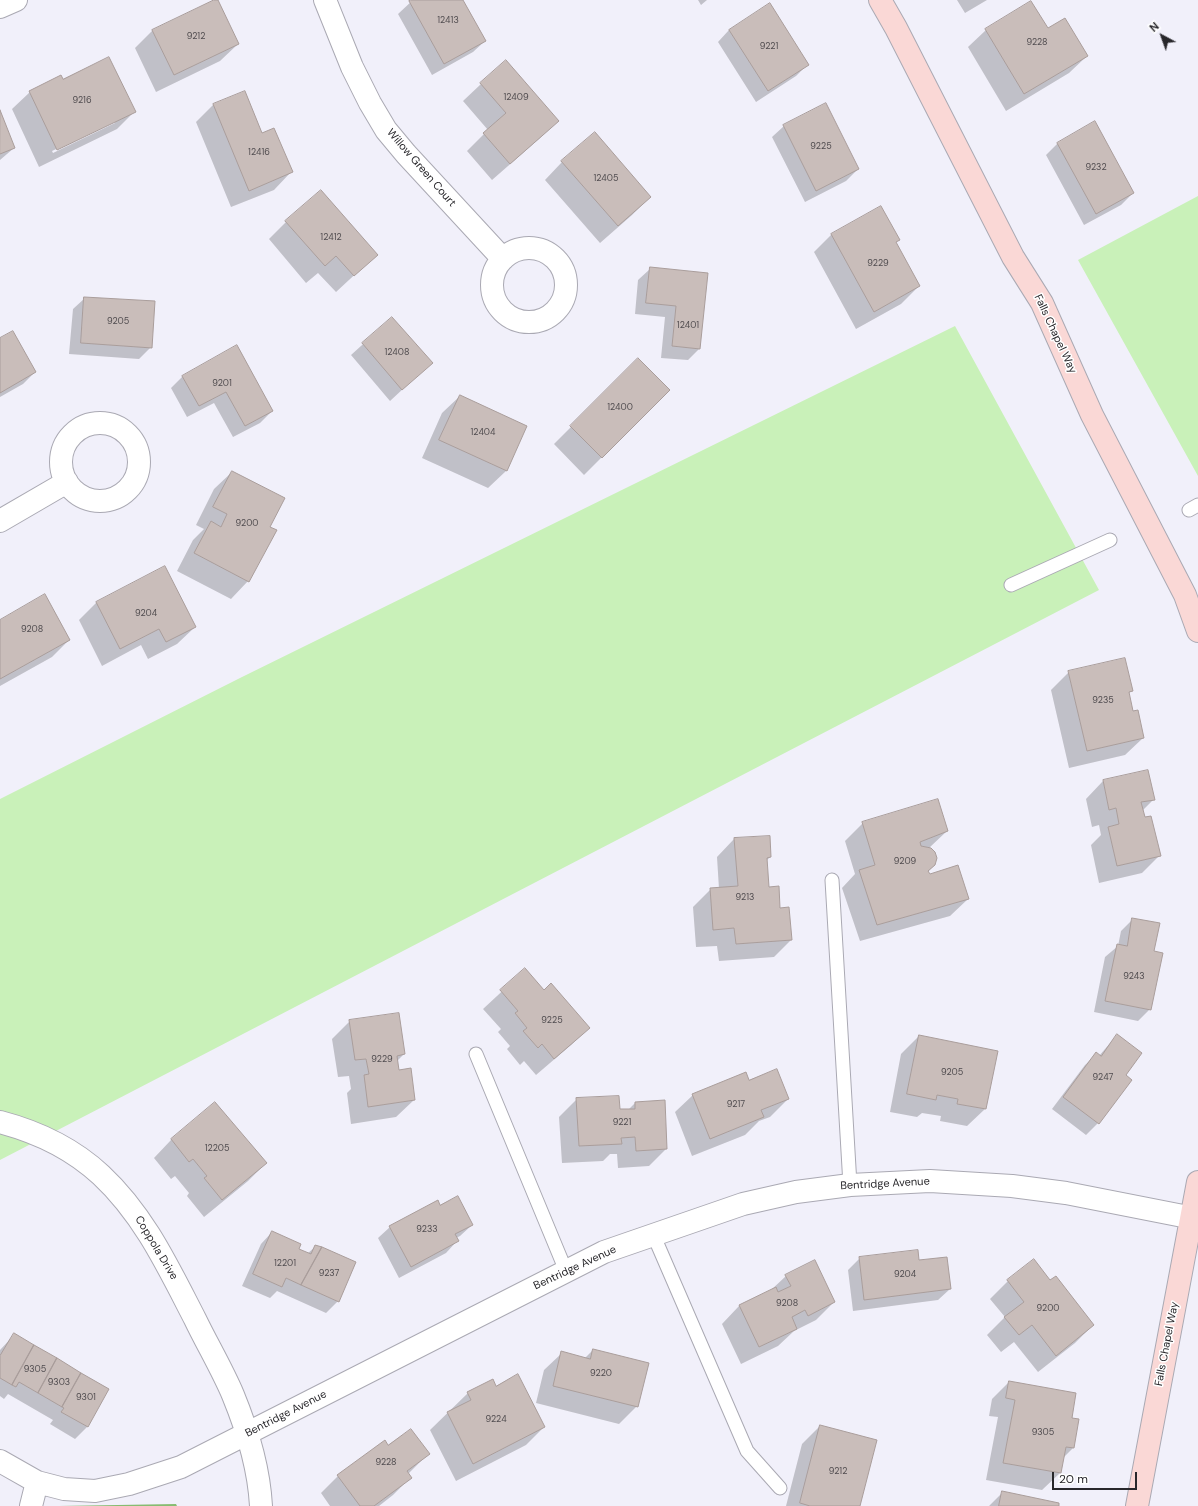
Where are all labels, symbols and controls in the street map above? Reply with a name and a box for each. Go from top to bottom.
house number: 12413 [437,16,459,26]
north arrow [1142,16,1182,56]
text: N [1147,19,1162,35]
house number: 9212 [187,32,205,42]
house number: 9228 [1026,38,1048,48]
house number: 9221 [760,42,778,52]
house number: 12409 [503,93,529,103]
house number: 9216 [72,96,92,106]
street label: Willow Green Court [384,126,458,210]
house number: 9225 [810,142,832,152]
house number: 12416 [248,148,270,158]
house number: 9232 [1085,163,1107,173]
house number: 12405 [594,174,618,184]
house number: 12412 [320,233,342,243]
house number: 9229 [867,259,889,269]
street label: Falls Chapel Way [1031,292,1079,376]
house number: 9205 [107,317,129,327]
house number: 12401 [677,321,699,331]
house number: 12408 [385,348,409,358]
house number: 9201 [212,379,232,389]
house number: 12400 [607,403,633,413]
house number: 12404 [471,428,495,438]
house number: 9200 [236,519,258,529]
house number: 9204 [135,609,157,619]
house number: 9208 [21,625,43,635]
house number: 9235 [1092,696,1114,706]
house number: 9209 [894,857,916,867]
house number: 9213 [736,893,754,903]
house number: 9243 [1123,972,1145,982]
house number: 9225 [541,1016,563,1026]
house number: 9229 [371,1055,393,1065]
house number: 9205 [941,1068,963,1078]
house number: 9247 [1093,1073,1113,1083]
house number: 9217 [727,1100,745,1110]
house number: 9221 [613,1118,631,1128]
house number: 12205 [205,1144,229,1154]
street label: Bentridge Avenue [840,1175,930,1193]
street label: Coppola Drive [132,1214,180,1282]
house number: 9233 [416,1225,438,1235]
street label: Bentridge Avenue [532,1243,618,1293]
house number: 12201 [274,1259,296,1269]
house number: 9237 [319,1269,339,1279]
house number: 9204 [894,1270,916,1280]
house number: 9208 [776,1299,798,1309]
street label: Falls Chapel Way [1152,1301,1182,1387]
house number: 9200 [1037,1304,1059,1314]
house number: 9305 [24,1365,46,1375]
house number: 9220 [590,1369,612,1379]
house number: 9303 [48,1378,70,1388]
street label: Bentridge Avenue [243,1388,329,1440]
house number: 9301 [76,1393,96,1403]
house number: 9224 [485,1415,507,1425]
house number: 9305 [1032,1428,1054,1438]
house number: 9228 [375,1458,397,1468]
scale bar [1054,1464,1139,1490]
house number: 9212 [829,1467,847,1477]
text: 20 m [1059,1471,1088,1487]

